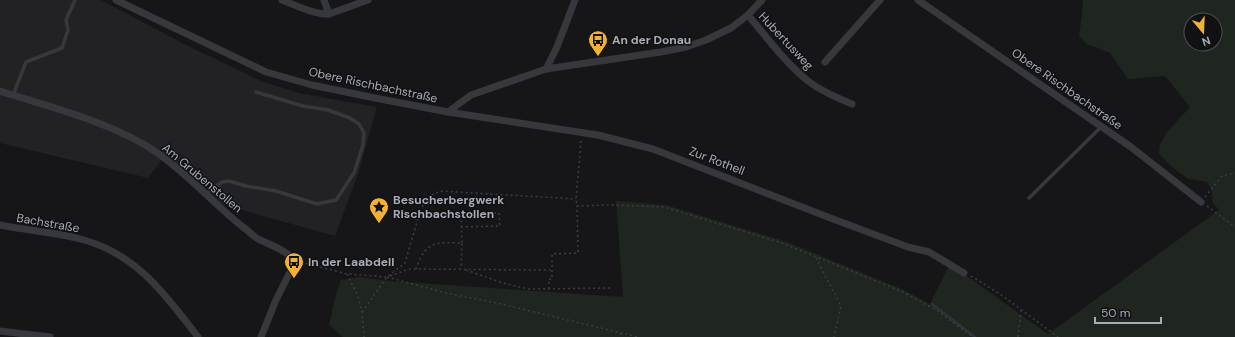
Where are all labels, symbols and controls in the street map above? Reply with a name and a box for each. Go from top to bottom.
street label: Hubertusweg [755,9,817,74]
north arrow [1183,12,1223,52]
bus stop icon: An der Donau [587,29,609,57]
place label: An der Donau [612,32,691,48]
text: N [1200,34,1212,49]
street label: Obere Rischbachstraße [1009,45,1126,133]
street label: Obere Rischbachstraße [307,64,439,107]
street label: Am Grubenstollen [159,140,246,216]
street label: Zur Rothell [687,143,747,179]
place label: Besucherbergwerk Rischbachstollen [393,192,504,222]
place icon: Besucherbergwerk Rischbachstollen [368,196,390,224]
street label: Bachstraße [15,210,81,236]
bus stop icon: In der Laabdell [283,251,305,279]
place label: In der Laabdell [308,254,394,270]
scale bar [1095,299,1161,325]
text: 50 m [1101,305,1130,321]

